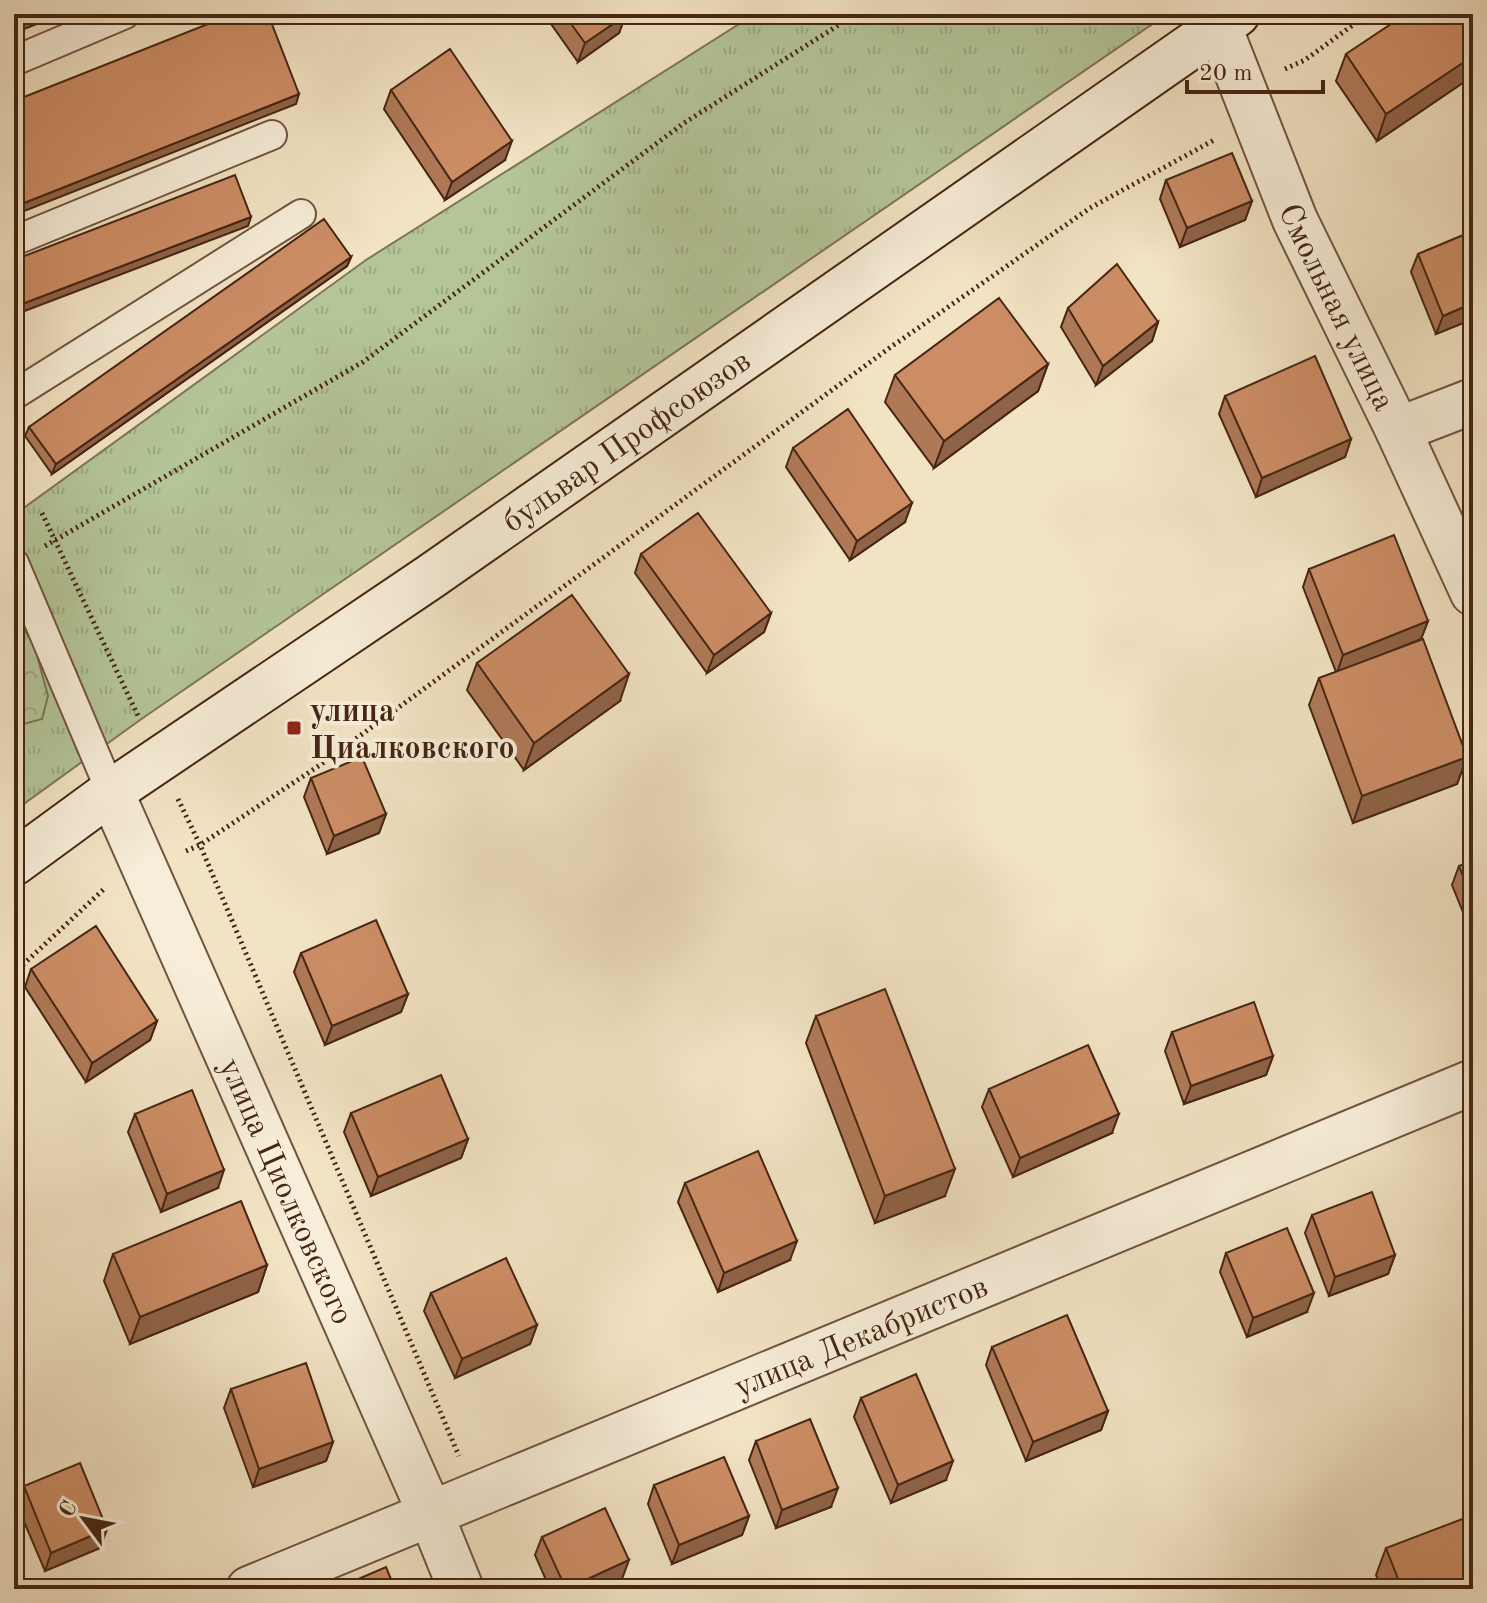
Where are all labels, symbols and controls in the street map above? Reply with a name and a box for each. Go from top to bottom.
scale bar [1187,44,1323,94]
text: 20 m [1199,62,1253,86]
street label: Смольная улица [1271,200,1399,417]
street label: бульвар Профсоюзов [498,345,758,540]
place label: улица Циалковского [310,697,515,766]
marker: улица Циалковского [285,719,303,737]
street label: улица Циолковского [212,1054,357,1330]
street label: улица Декабристов [730,1272,993,1405]
north arrow [44,1479,124,1559]
text: С [56,1497,82,1521]

